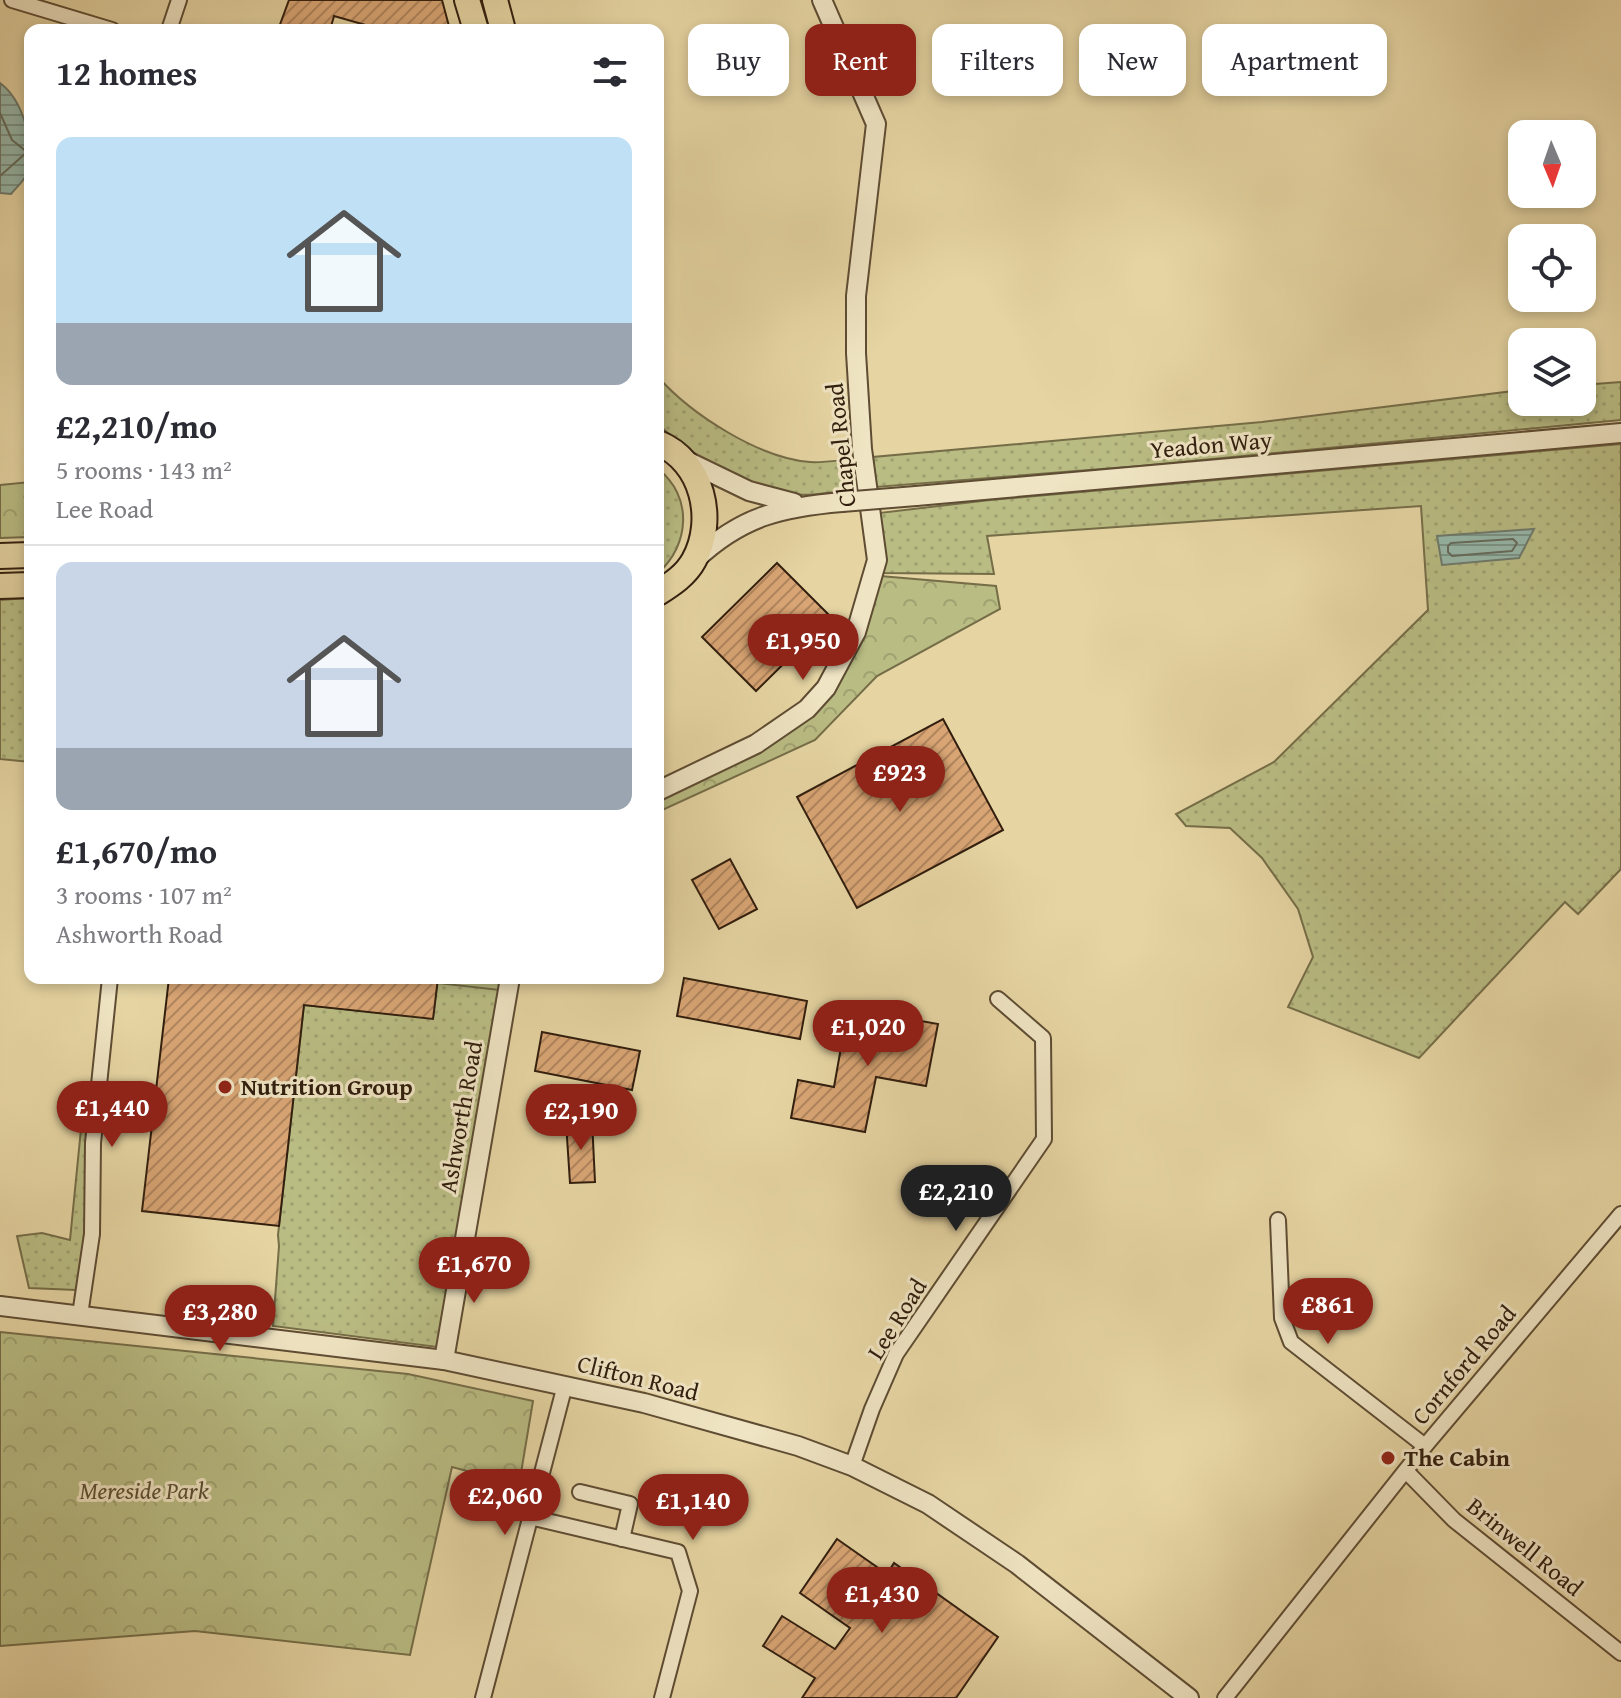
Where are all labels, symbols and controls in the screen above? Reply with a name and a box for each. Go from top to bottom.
chip: Buy [688,24,789,96]
chip: Rent [805,24,916,96]
chip: Filters [932,24,1063,96]
chip: New [1079,24,1186,96]
chip: Apartment [1202,24,1387,96]
text: 12 homes [56,48,197,97]
icon: filters [588,50,632,94]
north arrow [1508,120,1596,208]
map controls [1508,120,1596,416]
icon: home [272,189,416,333]
button: locate [1508,224,1596,312]
button: layers [1508,328,1596,416]
street label: Chapel Road [817,381,864,509]
text: £2,210/mo [56,401,217,450]
street label: Yeadon Way [1149,422,1273,467]
text: 5 rooms · 143 m² [56,450,232,489]
text: Lee Road [56,489,153,528]
icon: home [272,614,416,758]
pin: £1,950 [738,614,868,682]
text: £1,950 [766,620,840,659]
pin: £923 [853,746,947,814]
text: £923 [873,752,927,791]
text: £1,670/mo [56,826,217,875]
text: 3 rooms · 107 m² [56,875,232,914]
text: Ashworth Road [56,914,223,953]
pin: £1,020 [803,1000,933,1068]
text: £1,020 [831,1006,905,1045]
street label: Ashworth Road [430,1038,491,1196]
place label: Nutrition Group [241,1069,413,1104]
marker: Nutrition Group [216,1078,234,1096]
pin: £1,440 [47,1081,177,1149]
pin: £2,190 [516,1084,646,1152]
text: £1,440 [75,1087,149,1126]
text: £2,190 [544,1090,618,1129]
pin: £2,210 [891,1165,1021,1233]
text: £2,210 [919,1171,993,1210]
pin: £1,670 [409,1237,539,1305]
text: £1,670 [437,1243,511,1282]
street label: Lee Road [858,1271,935,1366]
pin: £861 [1281,1278,1375,1346]
text: £861 [1301,1284,1355,1323]
pin: £3,280 [155,1285,285,1353]
text: £3,280 [183,1291,257,1330]
street label: Cornford Road [1403,1297,1524,1432]
street label: Clifton Road [574,1346,703,1410]
place label: The Cabin [1404,1440,1510,1475]
marker: The Cabin [1379,1449,1397,1467]
pin: £2,060 [440,1469,570,1537]
park label: Mereside Park [79,1473,209,1508]
pin: £1,140 [628,1474,758,1542]
text: £2,060 [468,1475,542,1514]
text: £1,140 [656,1480,730,1519]
street label: Brinwell Road [1460,1489,1591,1605]
pin: £1,430 [817,1567,947,1635]
text: £1,430 [845,1573,919,1612]

